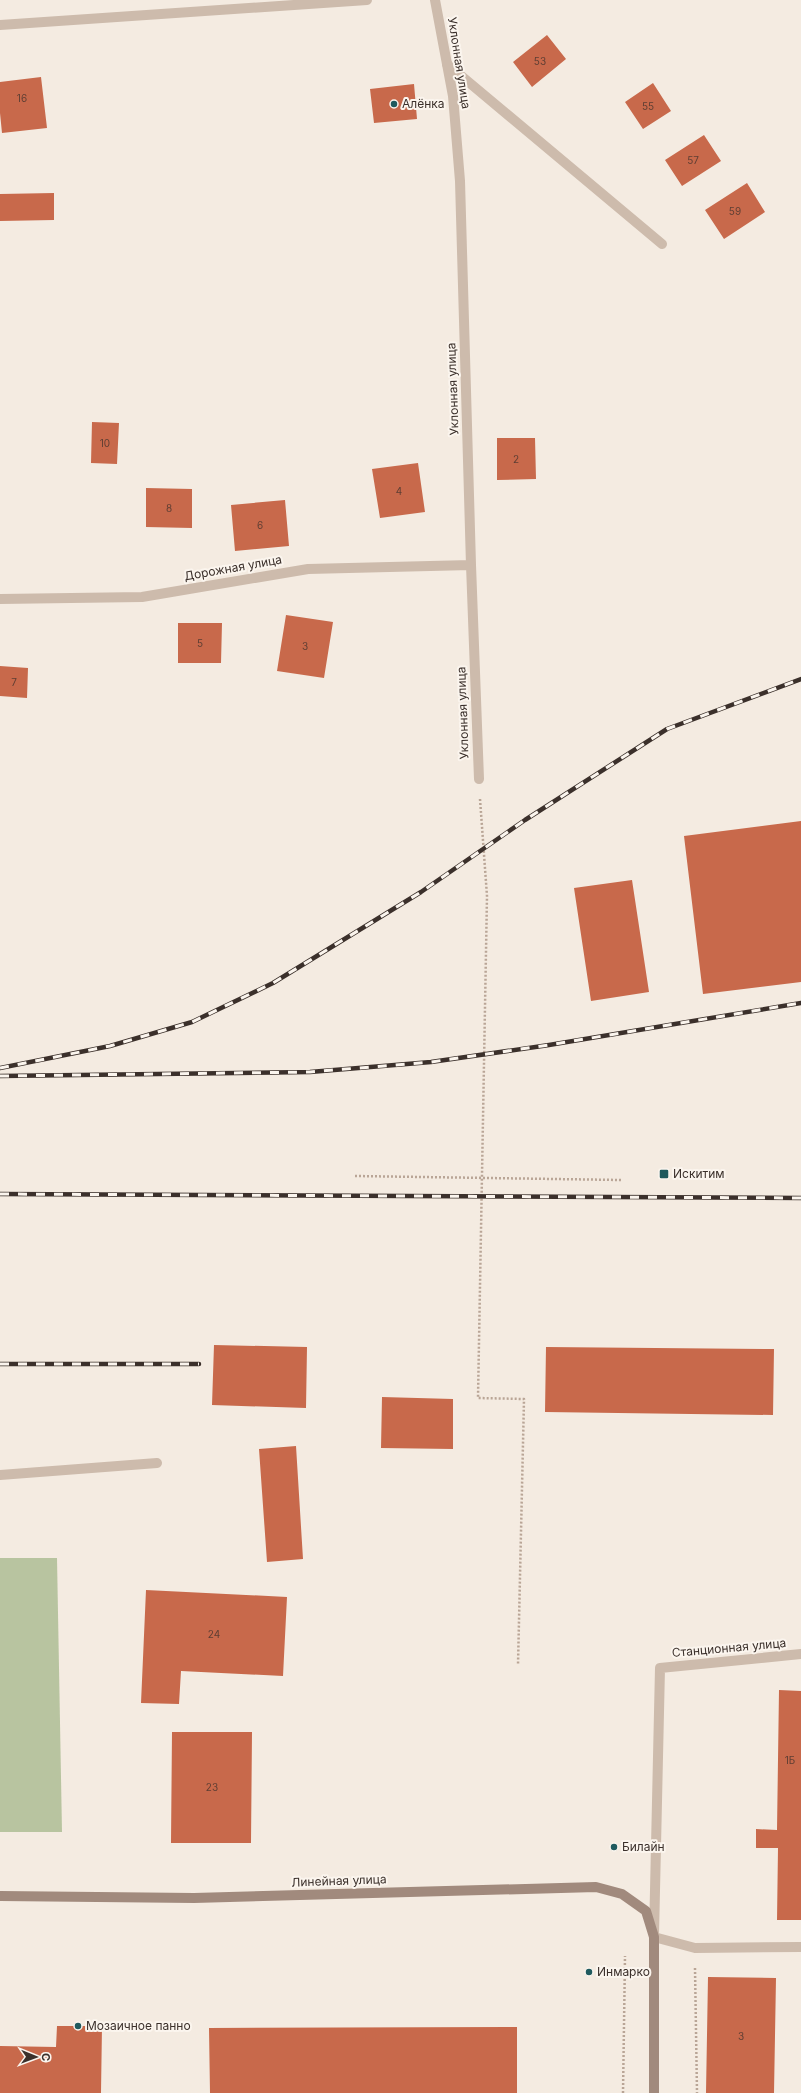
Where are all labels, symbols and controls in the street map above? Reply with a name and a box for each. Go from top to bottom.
street label: Уклонная улица [445,16,474,110]
house number: 53 [534,55,546,67]
house number: 16 [17,92,27,104]
place label: Алёнка [402,96,445,111]
marker: Алёнка [389,99,399,109]
house number: 55 [642,100,654,112]
house number: 57 [687,154,699,166]
house number: 59 [729,205,741,217]
street label: Уклонная улица [443,342,462,436]
house number: 10 [100,437,110,449]
house number: 2 [513,453,519,465]
house number: 4 [396,485,402,497]
house number: 8 [166,502,172,514]
house number: 6 [257,519,263,531]
street label: Дорожная улица [183,552,283,583]
house number: 5 [197,637,203,649]
house number: 3 [302,640,308,652]
street label: Уклонная улица [453,666,472,760]
house number: 7 [11,676,17,688]
place label: Искитим [673,1166,725,1181]
marker: Искитим [658,1168,670,1180]
house number: 24 [208,1628,220,1640]
street label: Станционная улица [671,1635,787,1660]
house number: 1Б [785,1754,795,1766]
house number: 23 [206,1781,218,1793]
place label: Билайн [622,1839,665,1854]
marker: Билайн [609,1842,619,1852]
street label: Линейная улица [291,1871,387,1890]
place label: Инмарко [597,1964,650,1979]
marker: Инмарко [584,1967,594,1977]
place label: Мозаичное панно [86,2018,191,2033]
marker: Мозаичное панно [73,2021,83,2031]
house number: 3 [738,2030,744,2042]
north arrow [16,2037,56,2077]
text: С [39,2053,53,2061]

